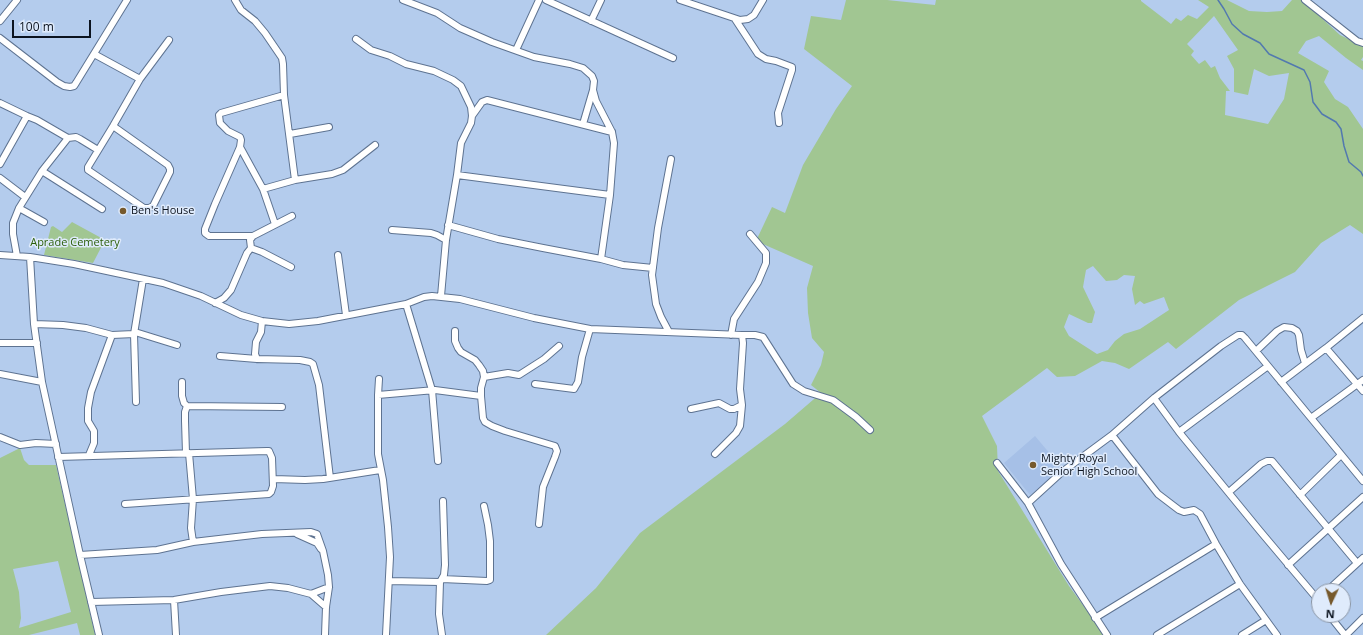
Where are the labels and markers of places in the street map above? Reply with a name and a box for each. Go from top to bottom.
place label: Ben's House [131,204,194,218]
marker: Ben's House [118,206,128,216]
place label: Mighty Royal Senior High School [1041,452,1137,478]
marker: Mighty Royal Senior High School [1028,460,1038,470]

